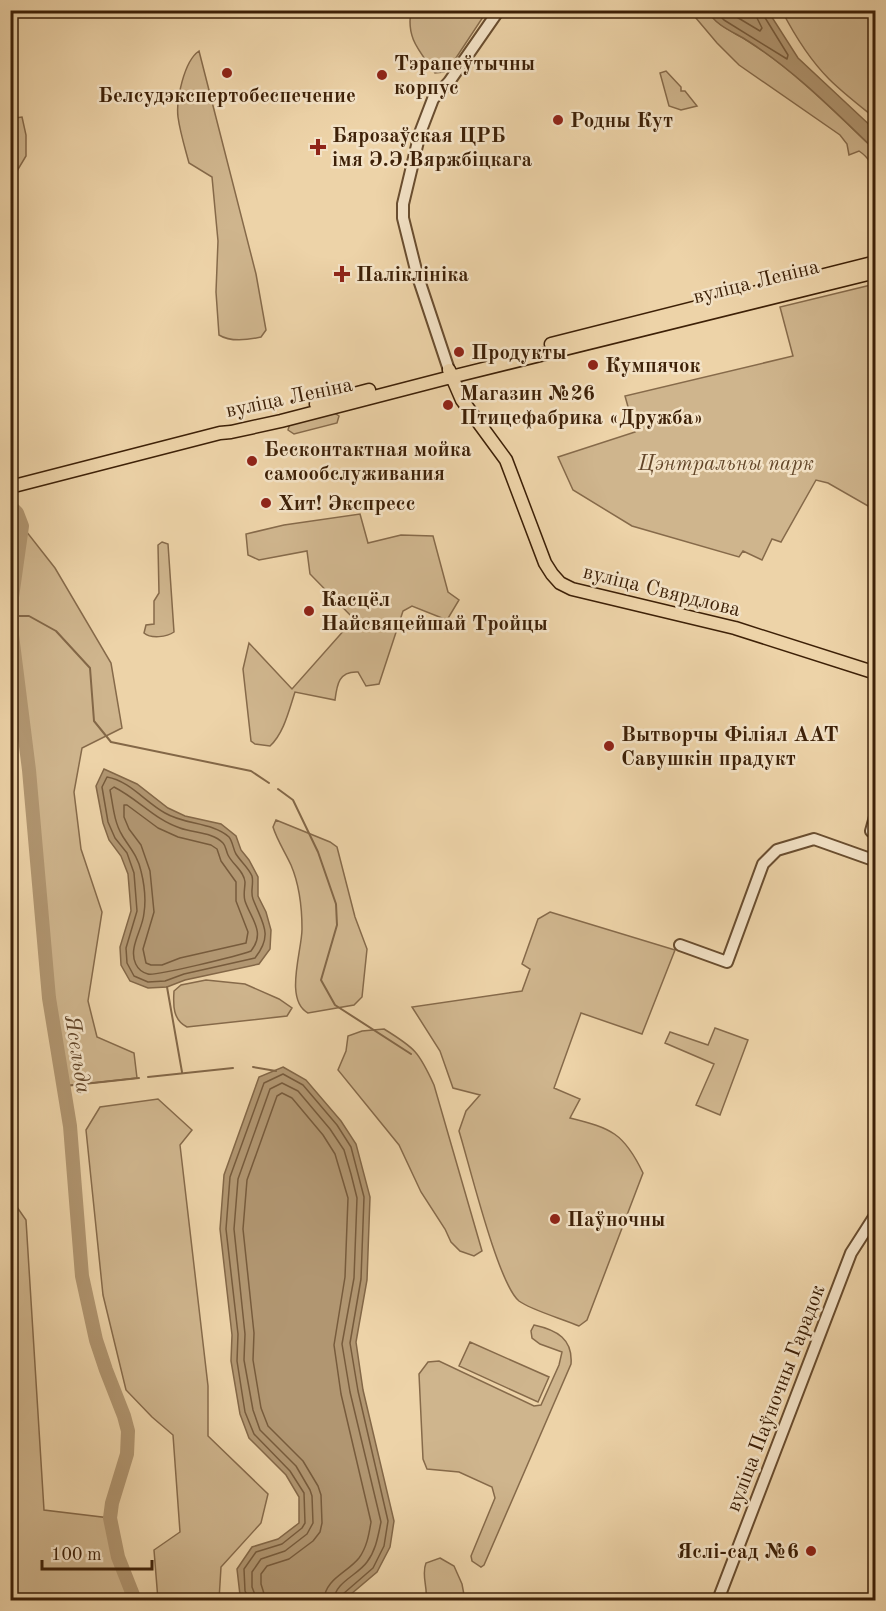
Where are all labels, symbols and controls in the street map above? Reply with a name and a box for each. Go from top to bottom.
place label: Тэрапеўтычны корпус [394,54,535,99]
marker: Белсудэкспертобеспечение [220,66,234,80]
marker: Тэрапеўтычны корпус [375,68,389,82]
place label: Белсудэкспертобеспечение [98,86,356,107]
place label: Родны Кут [570,111,673,132]
marker: Родны Кут [551,113,565,127]
place label: Бярозаўская ЦРБ імя Э.Э.Вяржбіцкага [332,126,532,171]
marker: Бярозаўская ЦРБ імя Э.Э.Вяржбіцкага [309,138,327,156]
street label: вуліца Леніна [691,257,822,308]
marker: Паліклініка [333,265,351,283]
place label: Паліклініка [356,265,469,286]
place label: Продукты [471,343,567,364]
marker: Продукты [452,345,466,359]
place label: Кумпячок [605,356,701,377]
marker: Кумпячок [586,358,600,372]
street label: вуліца Леніна [224,375,355,422]
place label: Магазин №26 Птицефабрика «Дружба» [460,384,703,429]
marker: Магазин №26 Птицефабрика «Дружба» [441,398,455,412]
place label: Бесконтактная мойка самообслуживания [264,440,472,485]
marker: Бесконтактная мойка самообслуживания [245,454,259,468]
park label: Цэнтральны парк [637,454,814,475]
place label: Хит! Экспресс [278,494,415,515]
marker: Хит! Экспресс [259,496,273,510]
street label: вуліца Свярдлова [581,562,742,621]
place label: Касцёл Найсвяцейшай Тройцы [321,590,548,635]
marker: Касцёл Найсвяцейшай Тройцы [302,604,316,618]
place label: Вытворчы Філіял ААТ Савушкін прадукт [621,725,839,770]
marker: Вытворчы Філіял ААТ Савушкін прадукт [602,739,616,753]
water label: Ясельда [60,1014,94,1095]
place label: Паўночны [567,1210,665,1231]
marker: Паўночны [548,1212,562,1226]
street label: вуліца Паўночны Гарадок [723,1282,830,1515]
scale bar [42,1533,152,1571]
place label: Яслі-сад №6 [677,1542,799,1563]
marker: Яслі-сад №6 [804,1544,818,1558]
text: 100 m [51,1546,102,1564]

